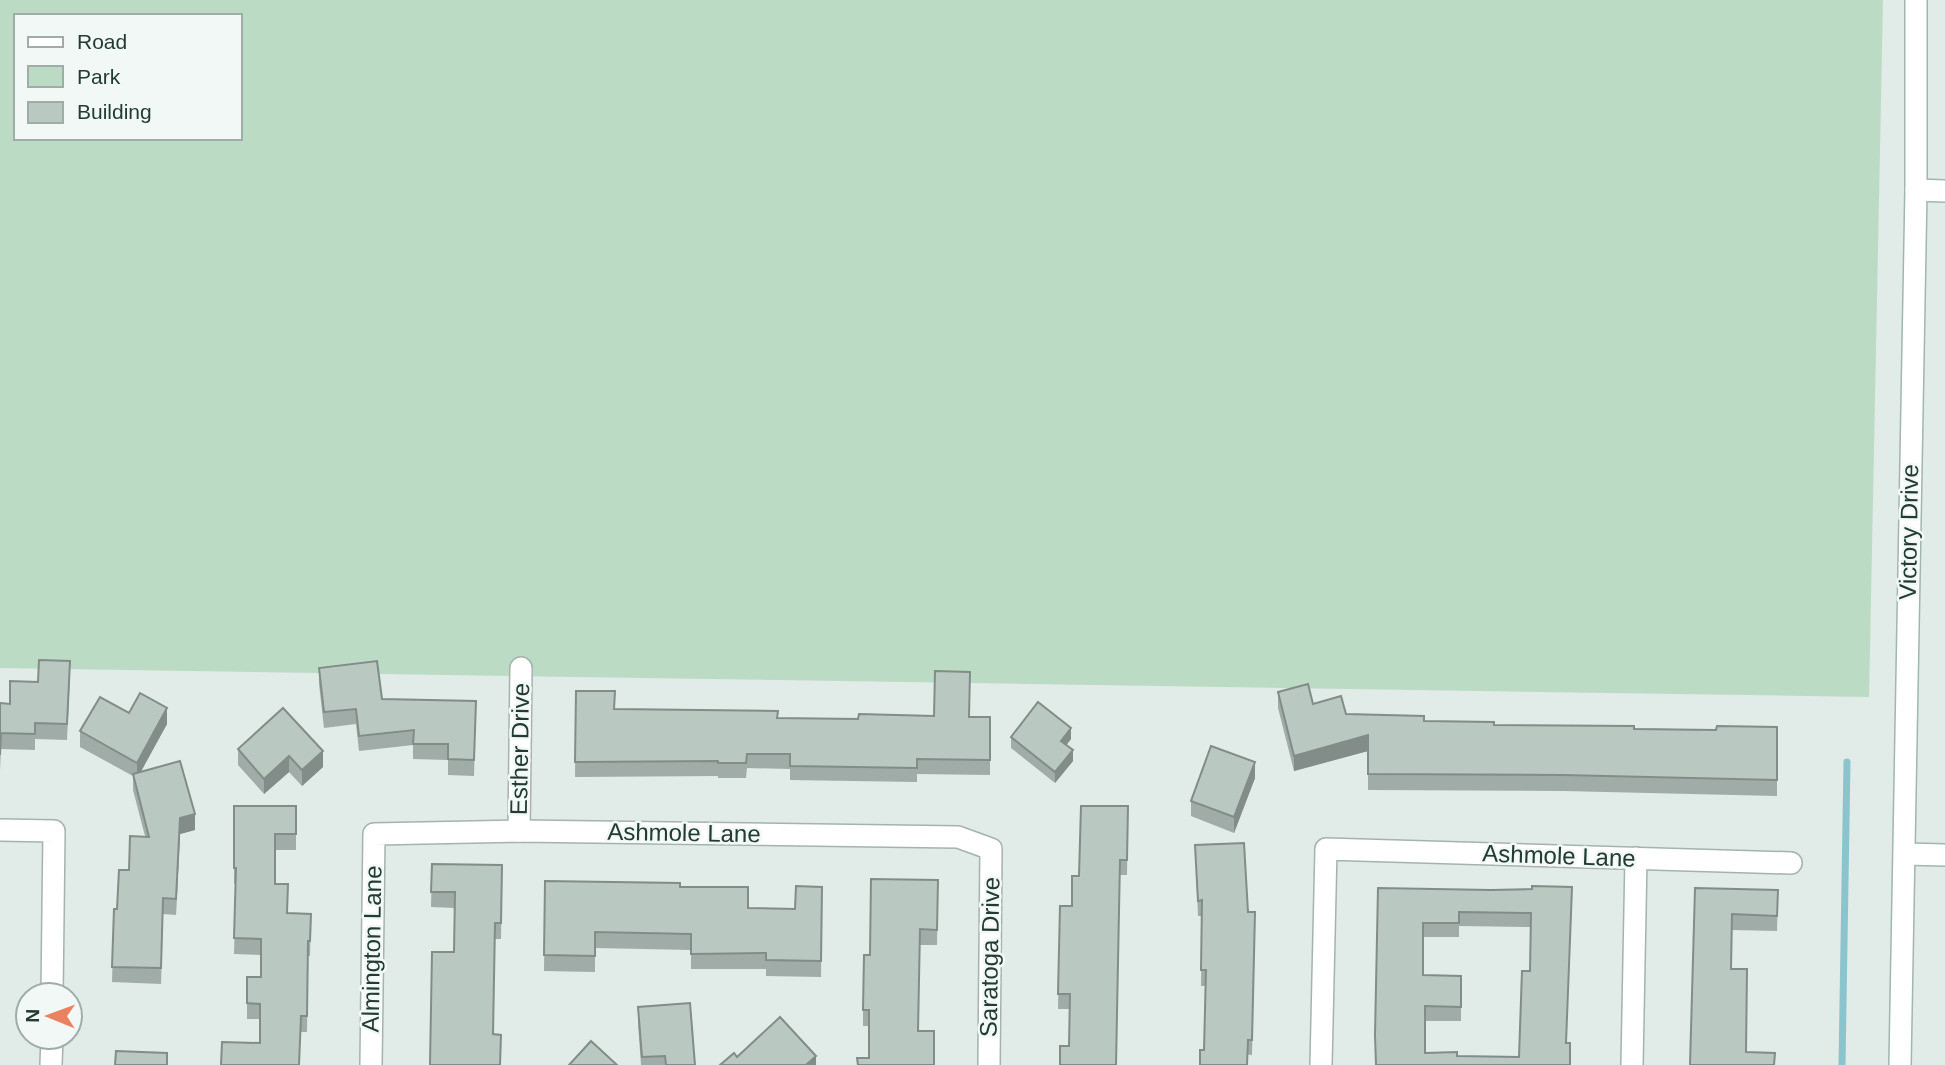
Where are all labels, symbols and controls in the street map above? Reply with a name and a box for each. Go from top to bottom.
legend [14,14,242,140]
text: Road [77,30,127,53]
text: Park [77,65,121,88]
text: Building [77,100,152,123]
street label: Victory Drive [1894,464,1923,600]
street label: Esther Drive [505,683,534,815]
street label: Ashmole Lane [607,818,761,847]
street label: Ashmole Lane [1482,839,1636,872]
street label: Almington Lane [357,865,386,1033]
street label: Saratoga Drive [975,877,1004,1037]
north arrow [14,981,84,1051]
text: N [22,1009,43,1023]

